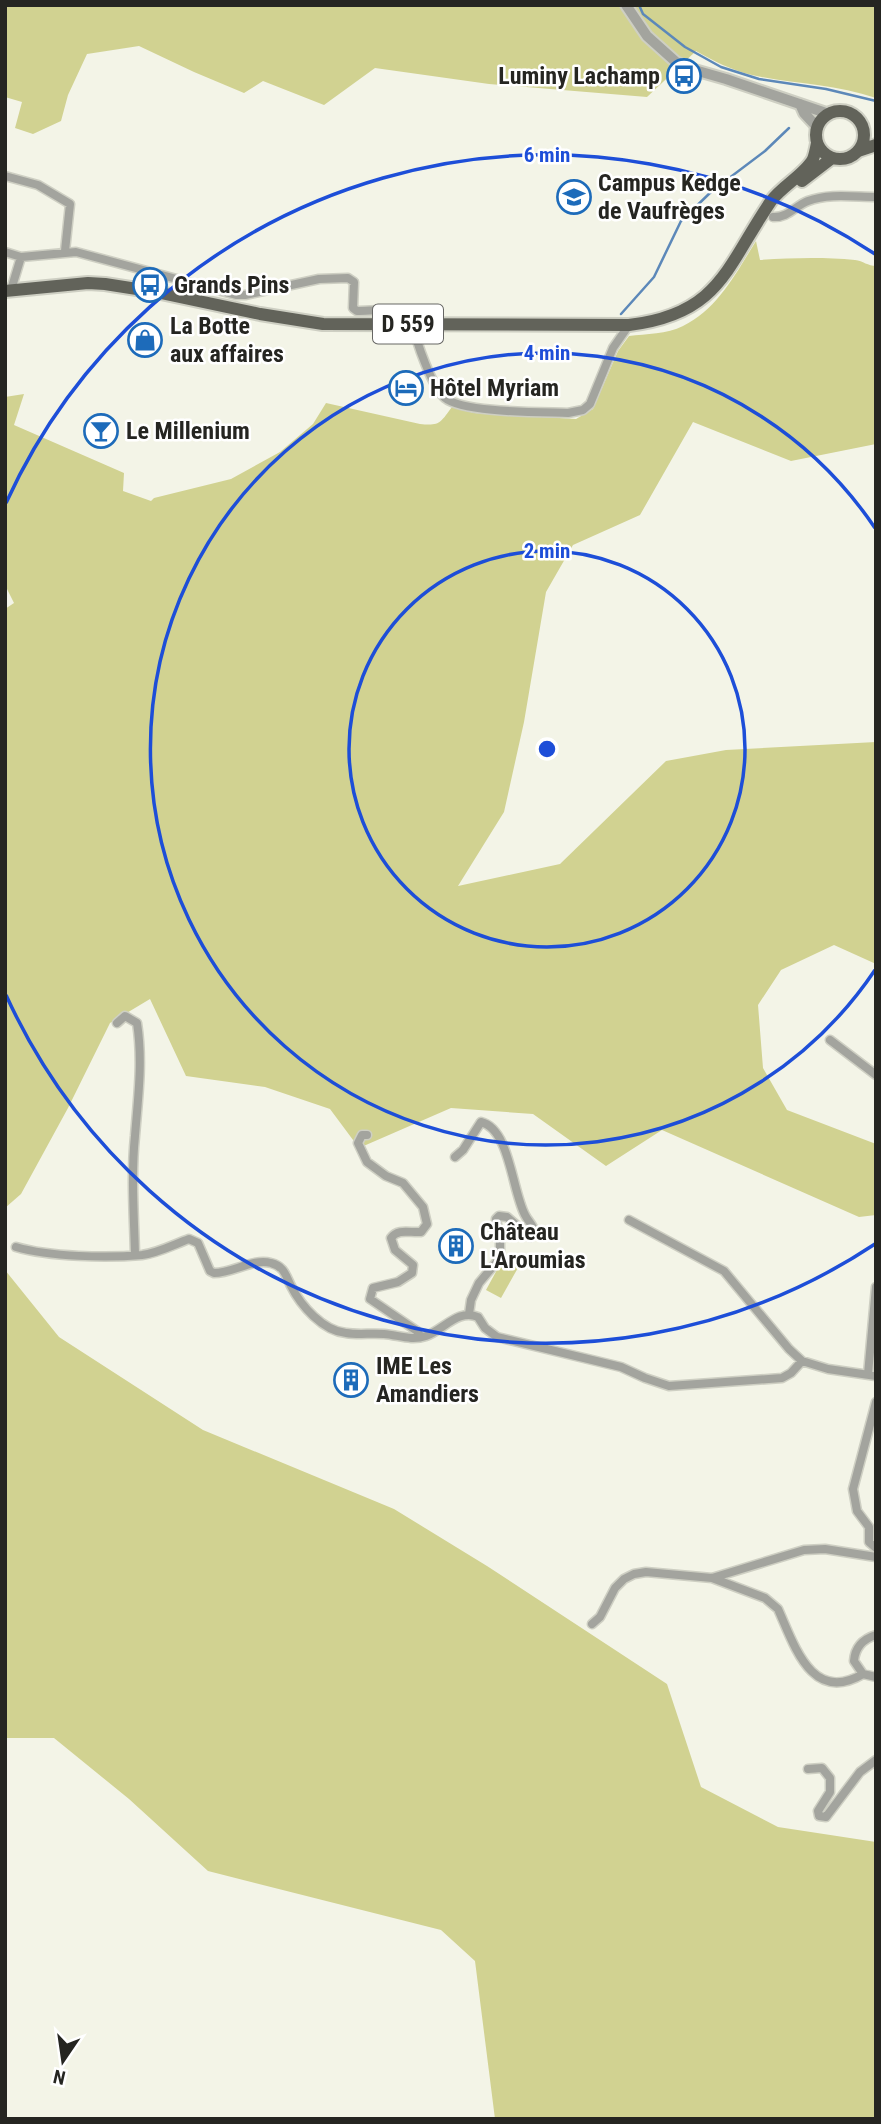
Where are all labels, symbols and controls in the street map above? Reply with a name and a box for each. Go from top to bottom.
bus stop icon: Luminy Lachamp [665,57,703,95]
place label: Luminy Lachamp [498,62,660,90]
text: 6 min [524,143,570,167]
place label: Campus Kedge de Vaufrèges [598,169,741,225]
school or university icon: Campus Kedge de Vaufrèges [555,178,593,216]
bus stop icon: Grands Pins [131,266,169,304]
place label: Grands Pins [174,271,290,299]
road number: D 559 [373,304,443,344]
place label: La Botte aux affaires [170,312,284,368]
shop icon: La Botte aux affaires [126,321,164,359]
text: 4 min [524,341,570,365]
hotel icon: Hôtel Myriam [387,369,425,407]
place label: Hôtel Myriam [430,374,559,402]
bar icon: Le Millenium [82,412,120,450]
place label: Le Millenium [126,417,250,445]
text: 2 min [524,539,570,563]
centre of rings [535,737,559,761]
place label: Château L'Aroumias [480,1218,586,1274]
building icon: Château L'Aroumias [437,1227,475,1265]
place label: IME Les Amandiers [376,1352,479,1408]
building icon: IME Les Amandiers [332,1361,370,1399]
north arrow [28,2026,98,2096]
text: N [51,2065,68,2090]

